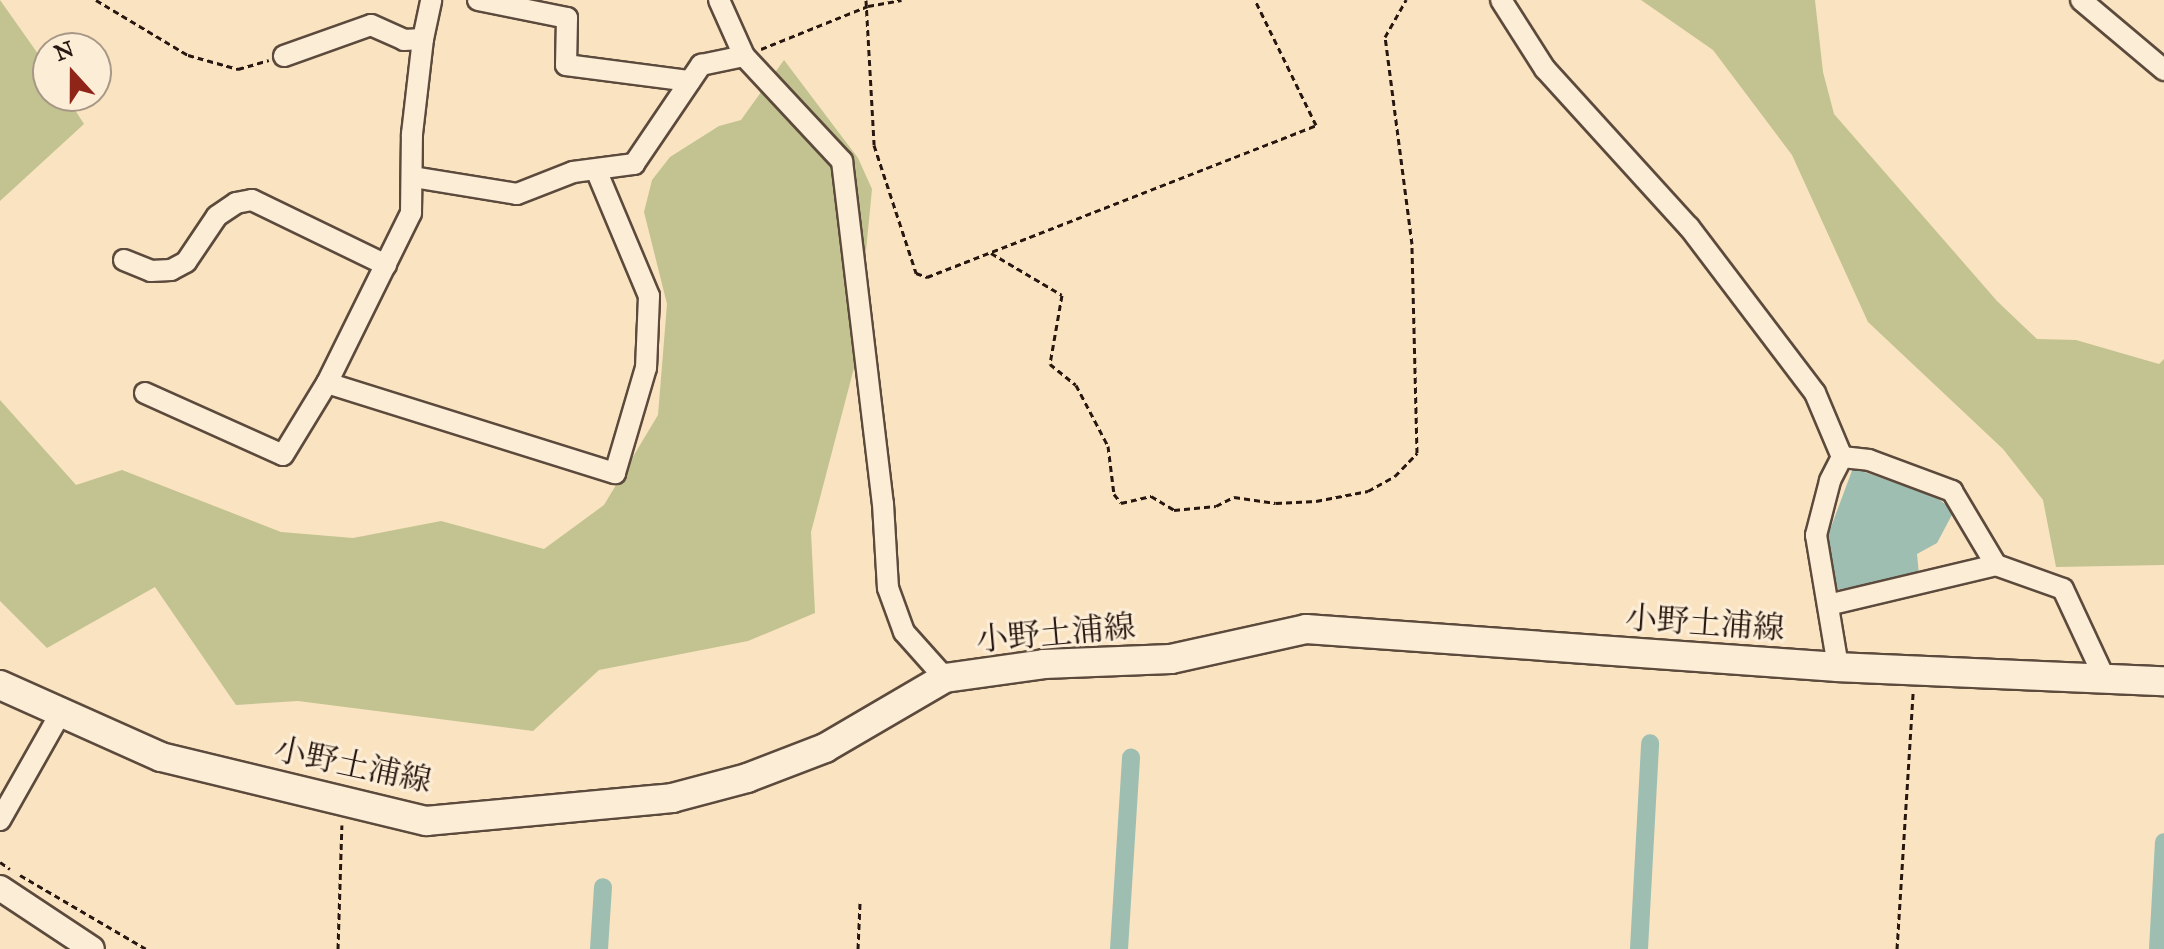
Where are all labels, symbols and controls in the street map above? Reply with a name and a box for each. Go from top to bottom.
north arrow [32,32,112,112]
text: N [50,35,77,67]
street label: 小野土浦線 [1624,599,1786,649]
street label: 小野土浦線 [975,608,1137,660]
street label: 小野土浦線 [271,731,435,801]

